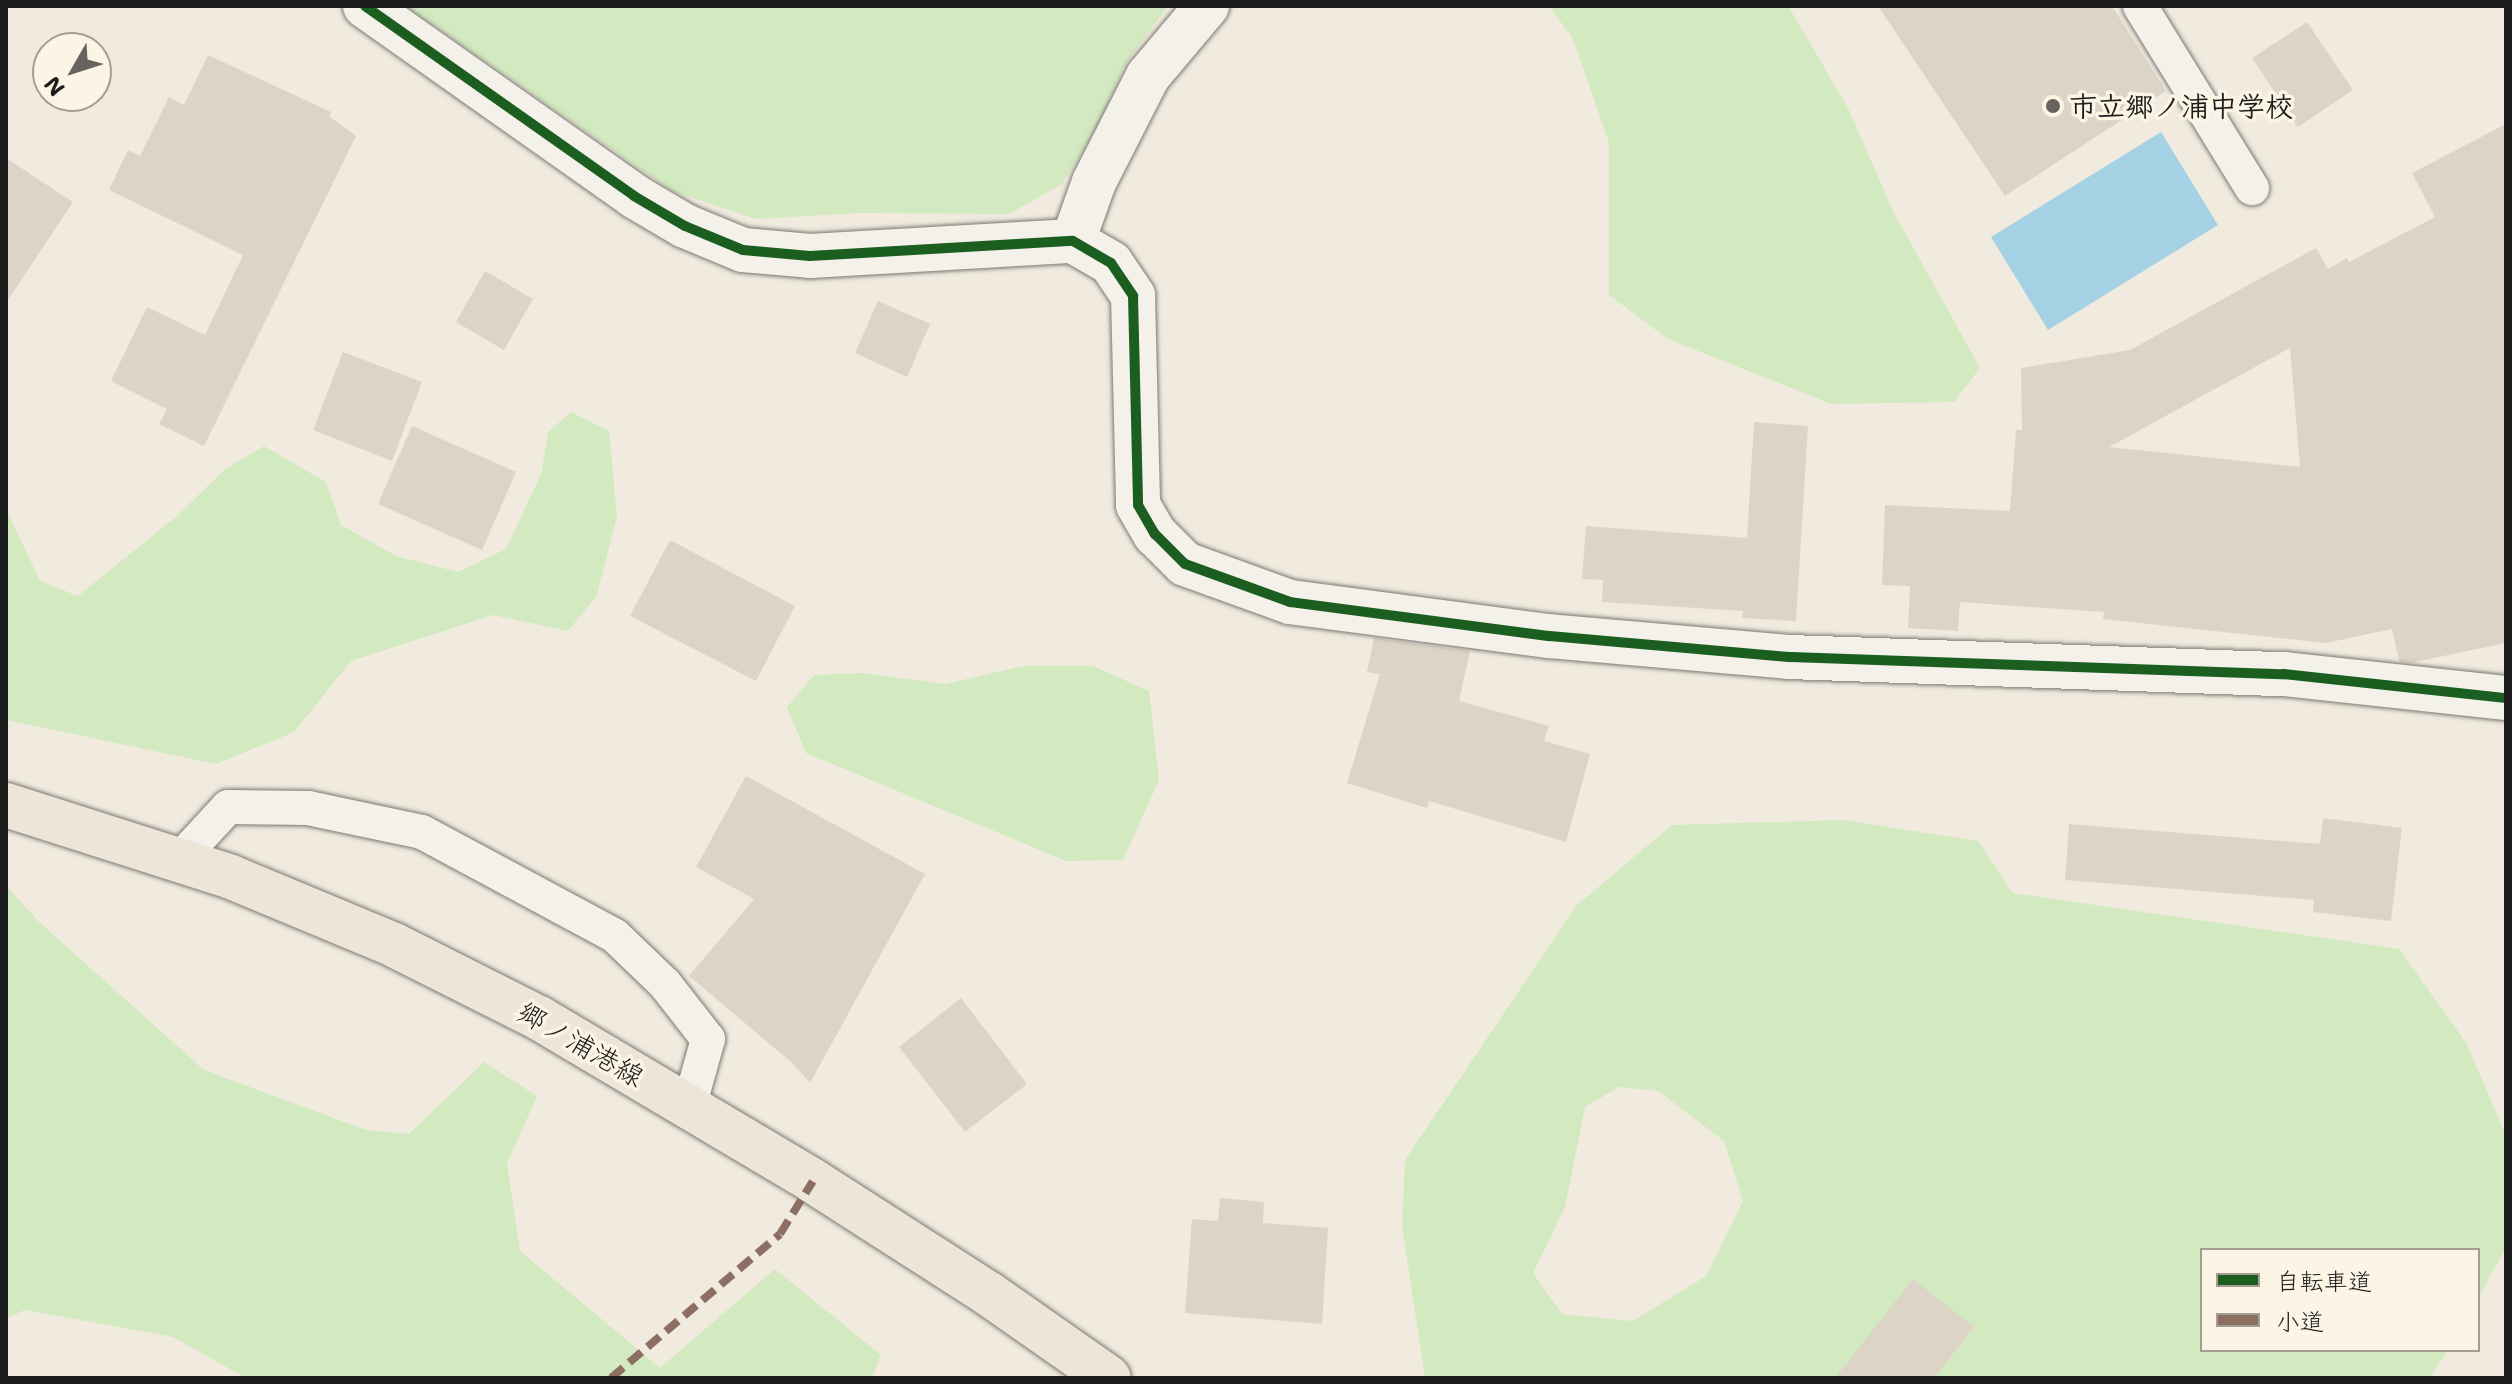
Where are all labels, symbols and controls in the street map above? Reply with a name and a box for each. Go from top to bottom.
north arrow [32,32,112,112]
text: N [38,70,71,102]
place label: 市立郷ノ浦中学校 [2069,89,2293,123]
marker: 市立郷ノ浦中学校 [2044,97,2062,115]
street label: 郷ノ浦港線 [512,994,650,1094]
legend [2200,1248,2480,1352]
text: 自転車道 [2276,1266,2372,1298]
text: 小道 [2276,1306,2324,1338]

